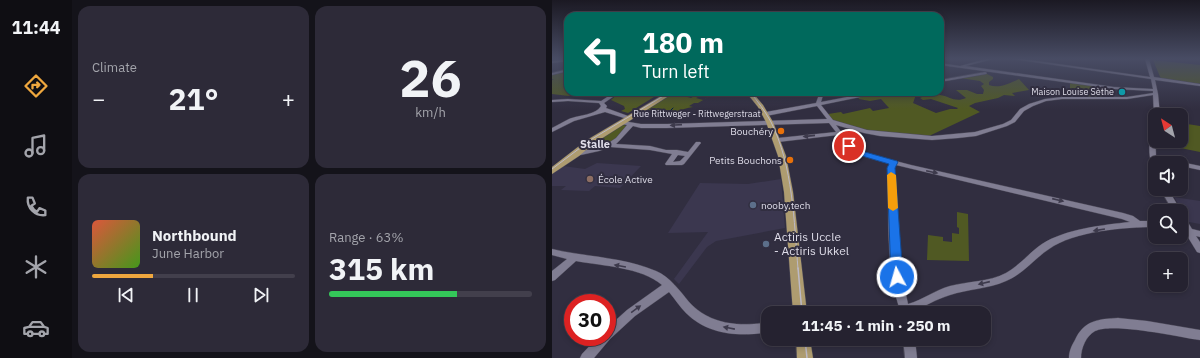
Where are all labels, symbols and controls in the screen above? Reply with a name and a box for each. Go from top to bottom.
text: 11:44 [11,16,61,39]
text: 180 m [642,24,724,61]
icon: left [576,28,628,80]
text: 26 [399,44,462,111]
text: Climate [92,59,137,76]
text: Turn left [642,60,710,83]
icon: directions [22,72,50,100]
text: 21° [168,79,219,118]
text: − [92,84,105,113]
text: + [282,84,295,113]
place label: Maison Louise Sèthe [1031,86,1114,97]
marker: Maison Louise Sèthe [1117,87,1127,97]
text: km/h [415,104,446,121]
street label: Rue Rittweger - Rittwegerstraat [633,108,761,119]
north arrow [1148,108,1188,148]
map controls [1148,108,1188,292]
one-way arrow [670,121,682,128]
place label: Bouchéry [730,125,773,138]
marker: Bouchéry [776,126,786,136]
pin [832,129,866,163]
icon: music [22,132,50,160]
one-way arrow [803,133,815,139]
icon: arrive [838,135,860,157]
district label: Stalle [580,137,610,151]
place label: Petits Bouchons [709,154,782,167]
marker: Petits Bouchons [785,155,795,165]
button: sound [1148,156,1188,196]
one-way arrow [926,169,938,175]
place label: École Active [598,173,653,186]
marker: École Active [585,174,595,184]
icon: phone [22,193,50,221]
one-way arrow [1052,198,1065,204]
place label: nooby.tech [761,199,810,212]
marker: nooby.tech [748,200,758,210]
button: search [1148,204,1188,244]
text: Northbound [152,226,237,245]
one-way arrow [1093,227,1105,233]
text: Range · 63% [329,229,403,246]
place label: Actiris Uccle - Actiris Ukkel [774,229,849,258]
marker: Actiris Uccle - Actiris Ukkel [761,239,771,249]
text: June Harbor [152,245,224,262]
text: 315 km [329,249,434,288]
button: + [1148,252,1188,292]
icon: climate [22,253,50,281]
position arrow [876,256,918,298]
one-way arrow [614,263,626,269]
one-way arrow [977,280,989,286]
icon: previous [115,284,137,306]
icon: pause [182,284,204,306]
icon: next [250,284,272,306]
speed limit sign: 30 [564,294,616,346]
one-way arrow [631,305,641,313]
icon: car [22,314,50,342]
text: 11:45 · 1 min · 250 m [802,316,950,335]
one-way arrow [723,325,735,331]

